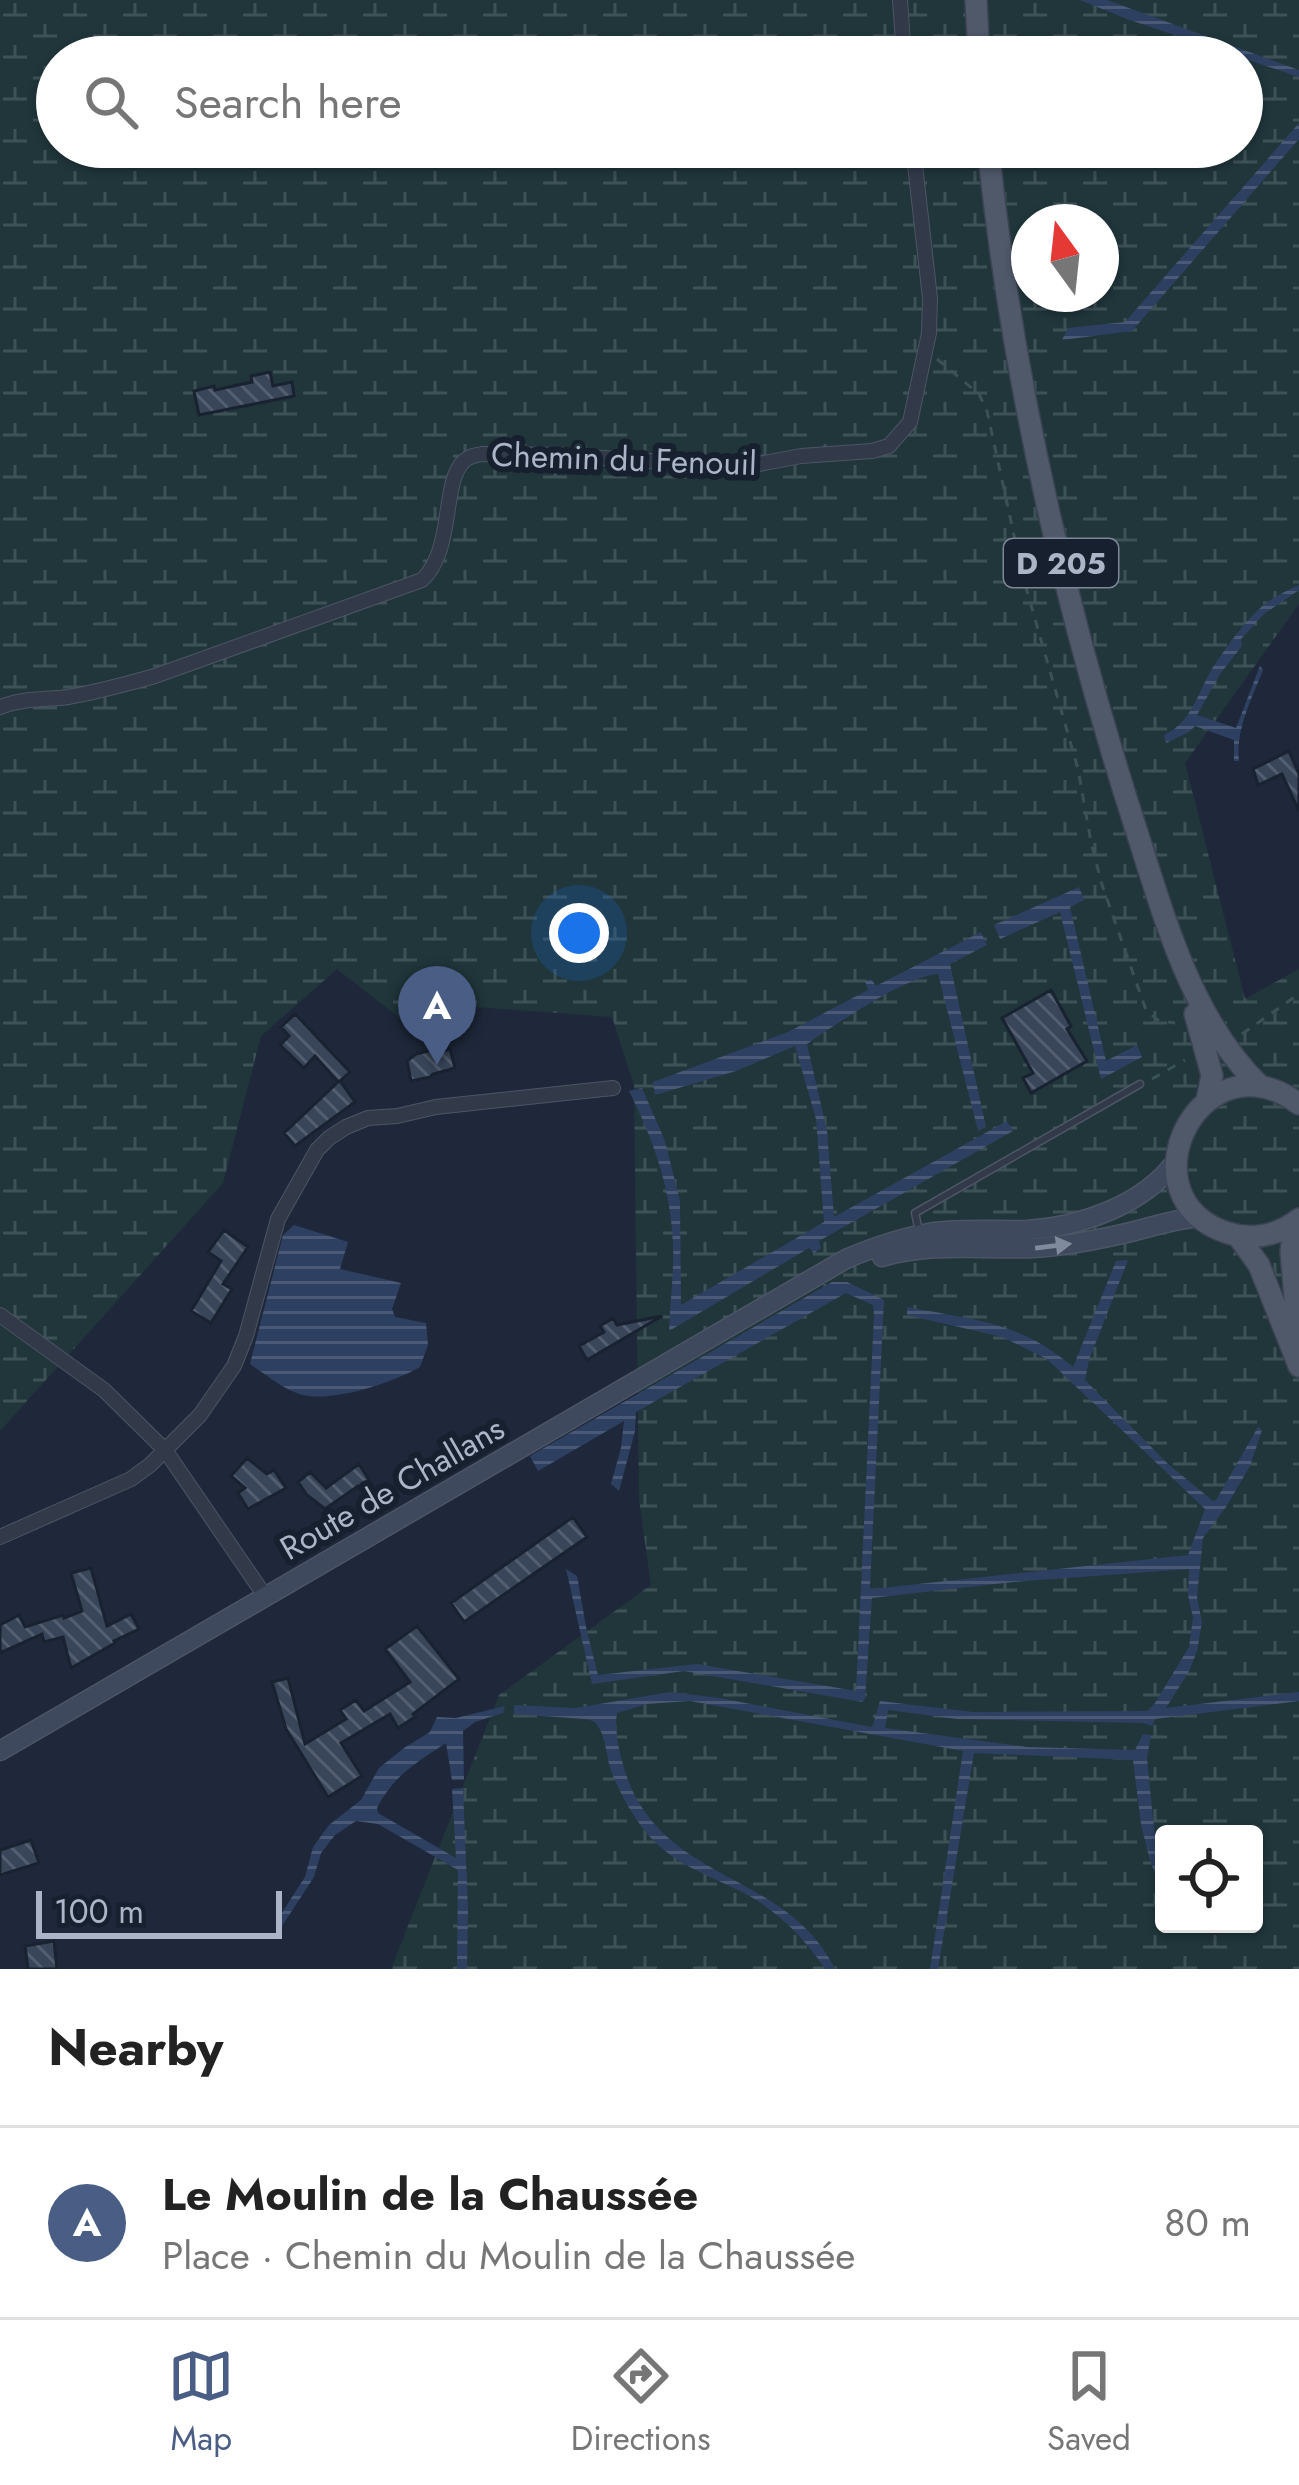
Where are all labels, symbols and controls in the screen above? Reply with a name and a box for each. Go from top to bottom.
search box [36,36,1263,168]
icon: search [78,69,144,135]
text: Search here [174,70,402,135]
north arrow [1011,204,1119,312]
street label: Chemin du Fenouil [490,431,758,487]
road number: D 205 [1004,539,1118,587]
your location [549,903,609,963]
pin: A [398,966,476,1065]
one-way arrow [1035,1236,1072,1255]
street label: Route de Challans [271,1405,513,1571]
map controls [1155,1825,1263,1933]
button: locate [1155,1825,1263,1933]
scale bar [36,1885,282,1938]
text: 100 m [54,1888,144,1935]
text: Nearby [48,2010,223,2084]
text: Le Moulin de la Chaussée [162,2162,698,2227]
text: A [73,2194,101,2251]
text: 80 m [1164,2194,1251,2251]
text: Place · Chemin du Moulin de la Chaussée [162,2227,855,2284]
tab: Map [168,2343,234,2462]
tab: Directions [571,2343,711,2462]
tab: Saved [1047,2343,1131,2462]

